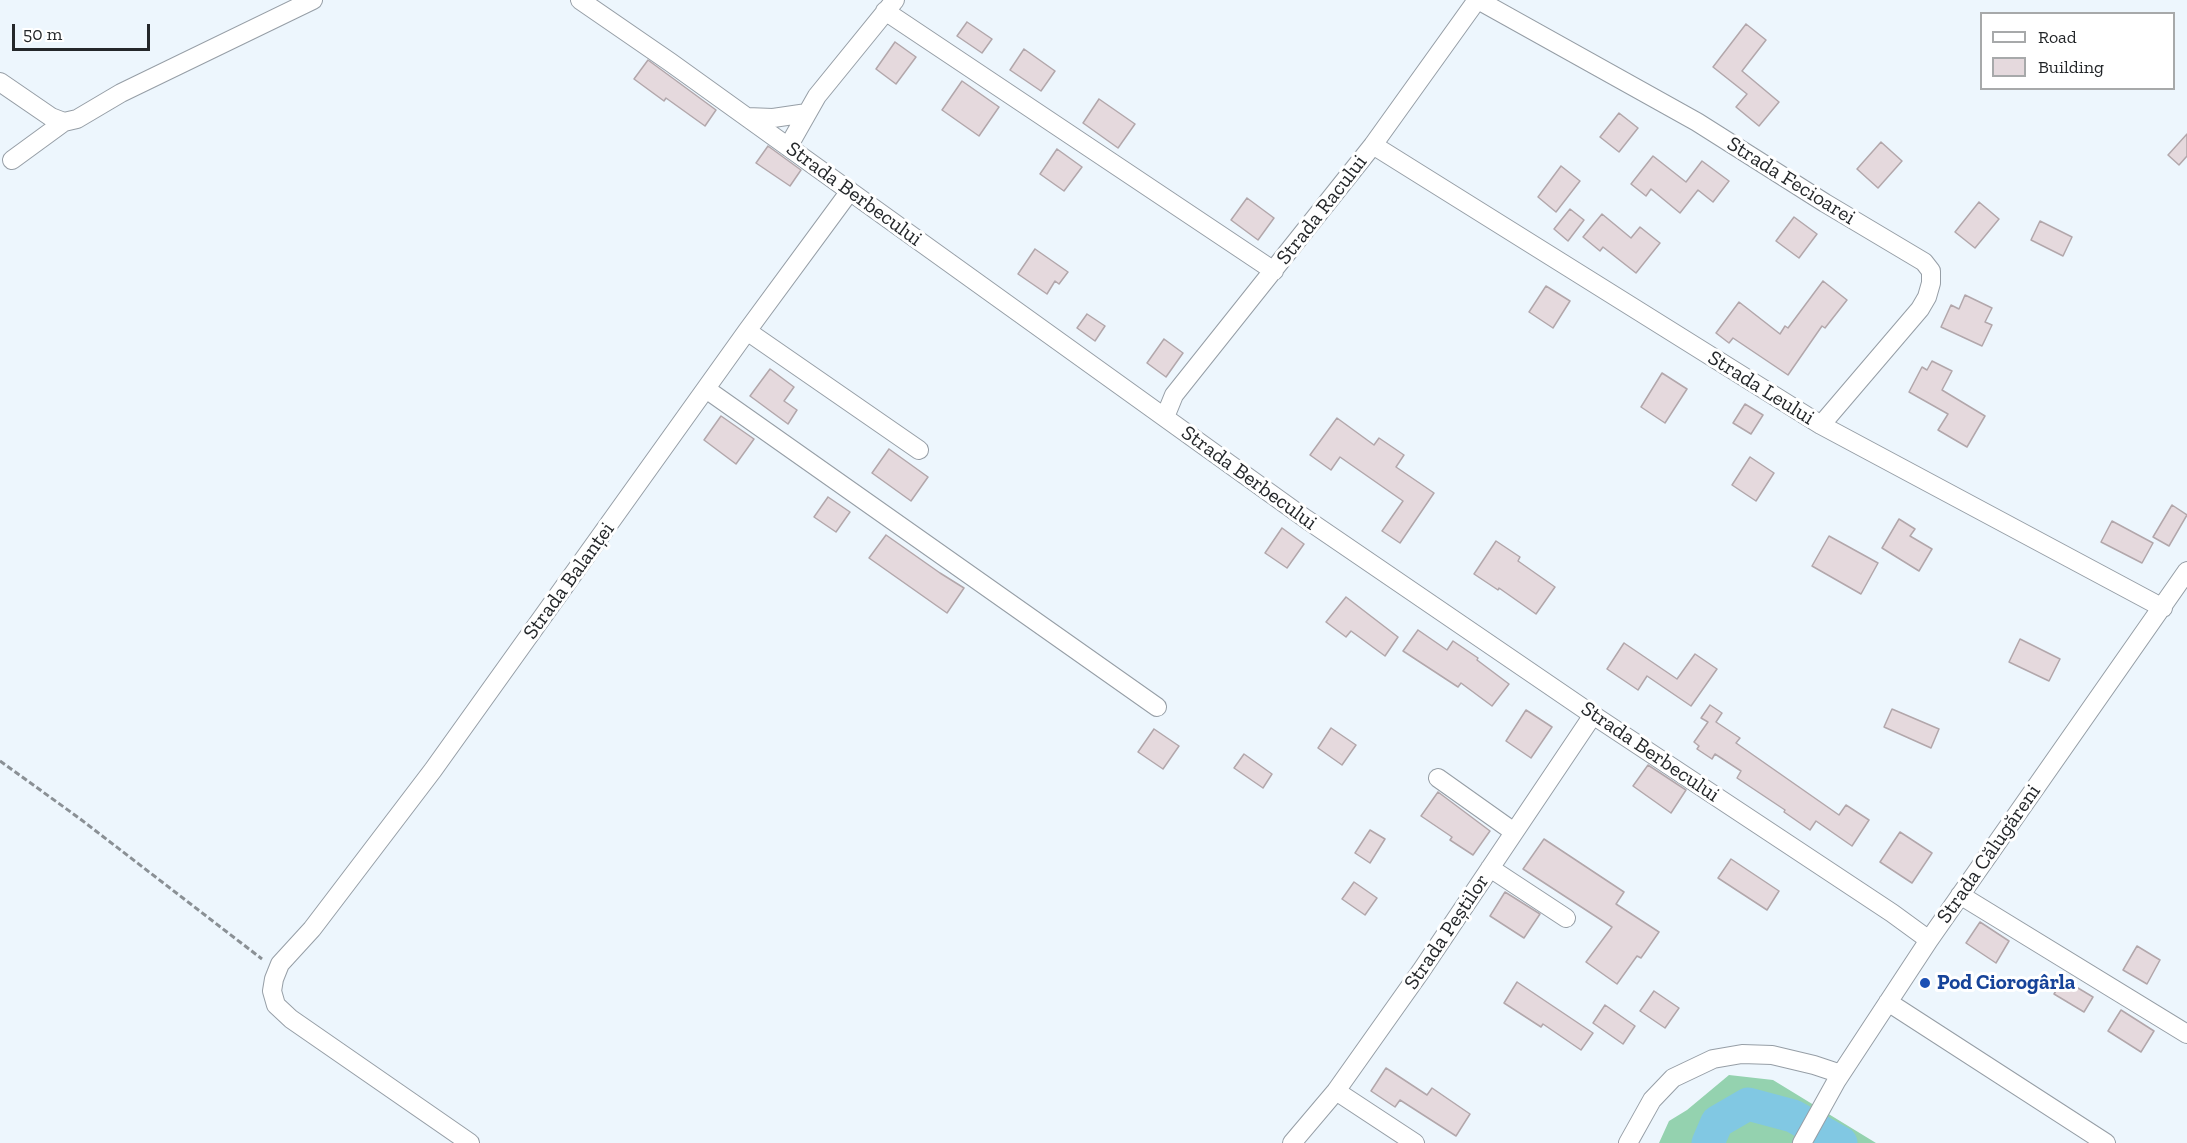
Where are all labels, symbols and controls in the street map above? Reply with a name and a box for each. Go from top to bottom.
scale bar [15,12,153,50]
legend [1980,12,2175,90]
text: 50 m [23,23,62,45]
text: Road [2038,26,2077,48]
text: Building [2038,56,2104,78]
street label: Strada Fecioarei [1722,131,1860,231]
street label: Strada Berbecului [781,136,927,252]
street label: Strada Racului [1271,150,1373,270]
street label: Strada Leului [1703,345,1819,431]
street label: Strada Berbecului [1176,420,1322,536]
street label: Strada Balanței [518,518,620,644]
street label: Strada Berbecului [1576,696,1724,808]
street label: Strada Călugăreni [1932,780,2046,928]
street label: Strada Peștilor [1399,869,1495,995]
place label: Pod Ciorogârla [1937,970,2075,996]
marker: Pod Ciorogârla [1918,976,1932,990]

